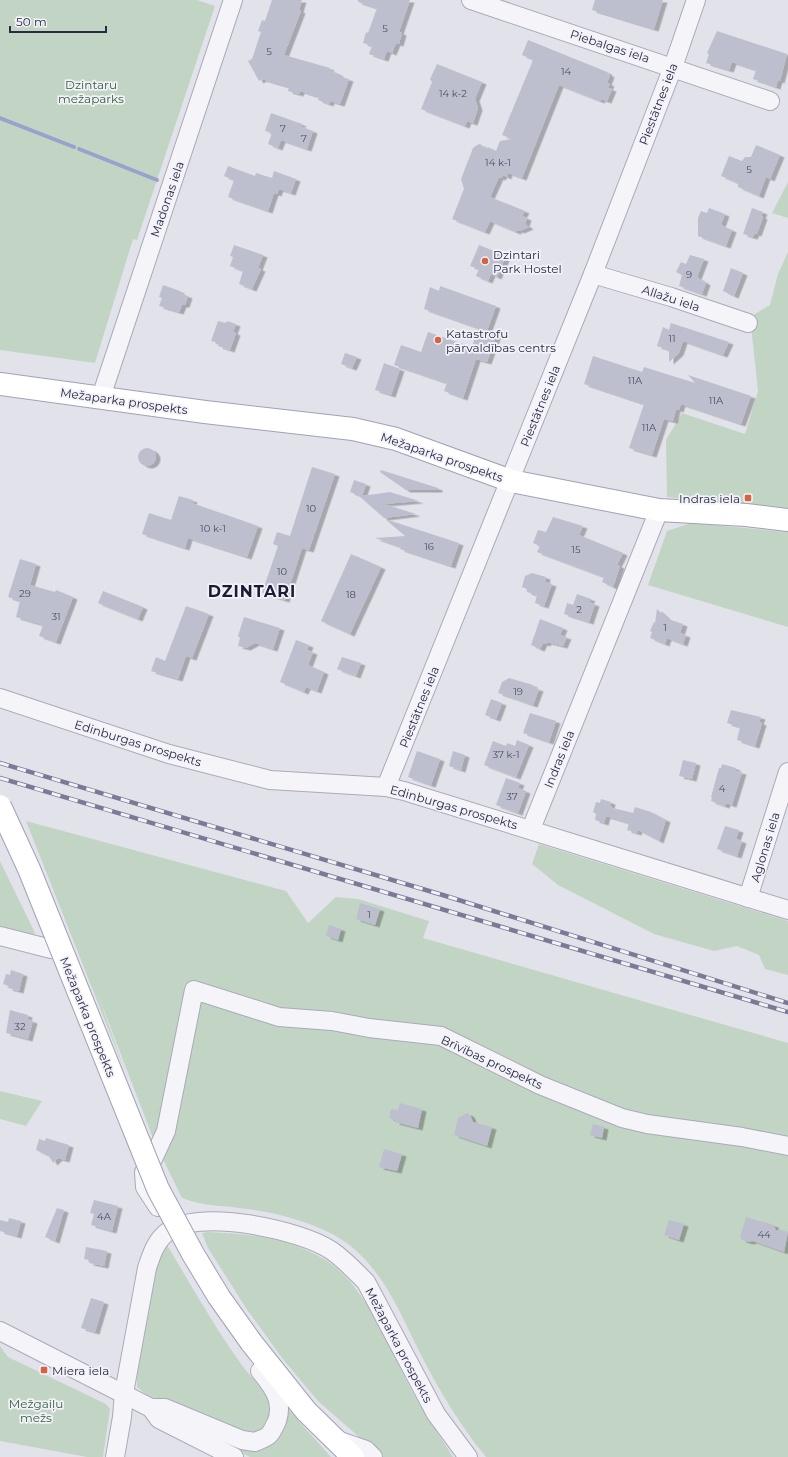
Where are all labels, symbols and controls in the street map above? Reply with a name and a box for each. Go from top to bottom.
scale bar [10,8,106,34]
text: 50 m [16,14,47,29]
house number: 5 [382,22,388,35]
street label: Piebalgas iela [568,26,652,66]
house number: 5 [266,45,272,58]
street label: Piestātnes iela [635,61,681,147]
house number: 14 [561,65,571,78]
park label: Dzintaru mežaparks [58,77,124,106]
house number: 14 k-2 [439,87,467,100]
house number: 7 [280,122,286,135]
house number: 7 [301,132,307,145]
house number: 14 k-1 [485,156,511,169]
street label: Madonas iela [147,159,187,239]
house number: 5 [746,163,752,176]
place label: Dzintari Park Hostel [493,247,562,276]
marker: Dzintari Park Hostel [480,256,490,266]
house number: 9 [686,268,692,281]
street label: Allažu iela [640,282,702,314]
place label: Katastrofu pārvaldības centrs [446,326,556,355]
house number: 11 [668,332,676,345]
marker: Katastrofu pārvaldības centrs [433,335,443,345]
street label: Piestātnes iela [517,363,563,449]
house number: 11A [628,374,643,387]
street label: Mežaparka prospekts [59,385,189,417]
house number: 11A [709,394,724,407]
house number: 11A [642,421,657,434]
street label: Mežaparka prospekts [379,429,505,485]
place label: Indras iela [679,491,740,506]
marker: Indras iela [743,493,753,503]
house number: 10 [306,502,316,515]
house number: 10 k-1 [200,522,226,535]
house number: 16 [424,540,434,553]
house number: 15 [571,543,581,556]
house number: 10 [277,565,287,578]
district label: DZINTARI [208,582,296,601]
house number: 29 [19,587,31,600]
house number: 18 [346,588,356,601]
house number: 2 [576,603,582,616]
house number: 31 [51,610,61,623]
house number: 1 [663,621,667,634]
street label: Piestātnes iela [396,664,442,750]
house number: 19 [513,685,523,698]
street label: Edinburgas prospekts [73,717,203,770]
street label: Indras iela [541,728,577,790]
house number: 37 k-1 [492,748,520,761]
street label: Edinburgas prospekts [388,782,520,832]
house number: 4 [719,782,726,795]
house number: 37 [506,790,518,803]
street label: Aglonas iela [747,810,783,884]
house number: 1 [367,908,371,921]
street label: Mežaparka prospekts [57,955,119,1080]
house number: 32 [14,1020,26,1033]
street label: Brīvības prospekts [439,1032,545,1092]
house number: 4A [97,1210,112,1223]
house number: 44 [757,1228,771,1241]
street label: Mežaparka prospekts [362,1285,436,1405]
place label: Miera iela [52,1363,109,1378]
marker: Miera iela [39,1365,49,1375]
park label: Mežgaiļu mežs [9,1396,63,1425]

